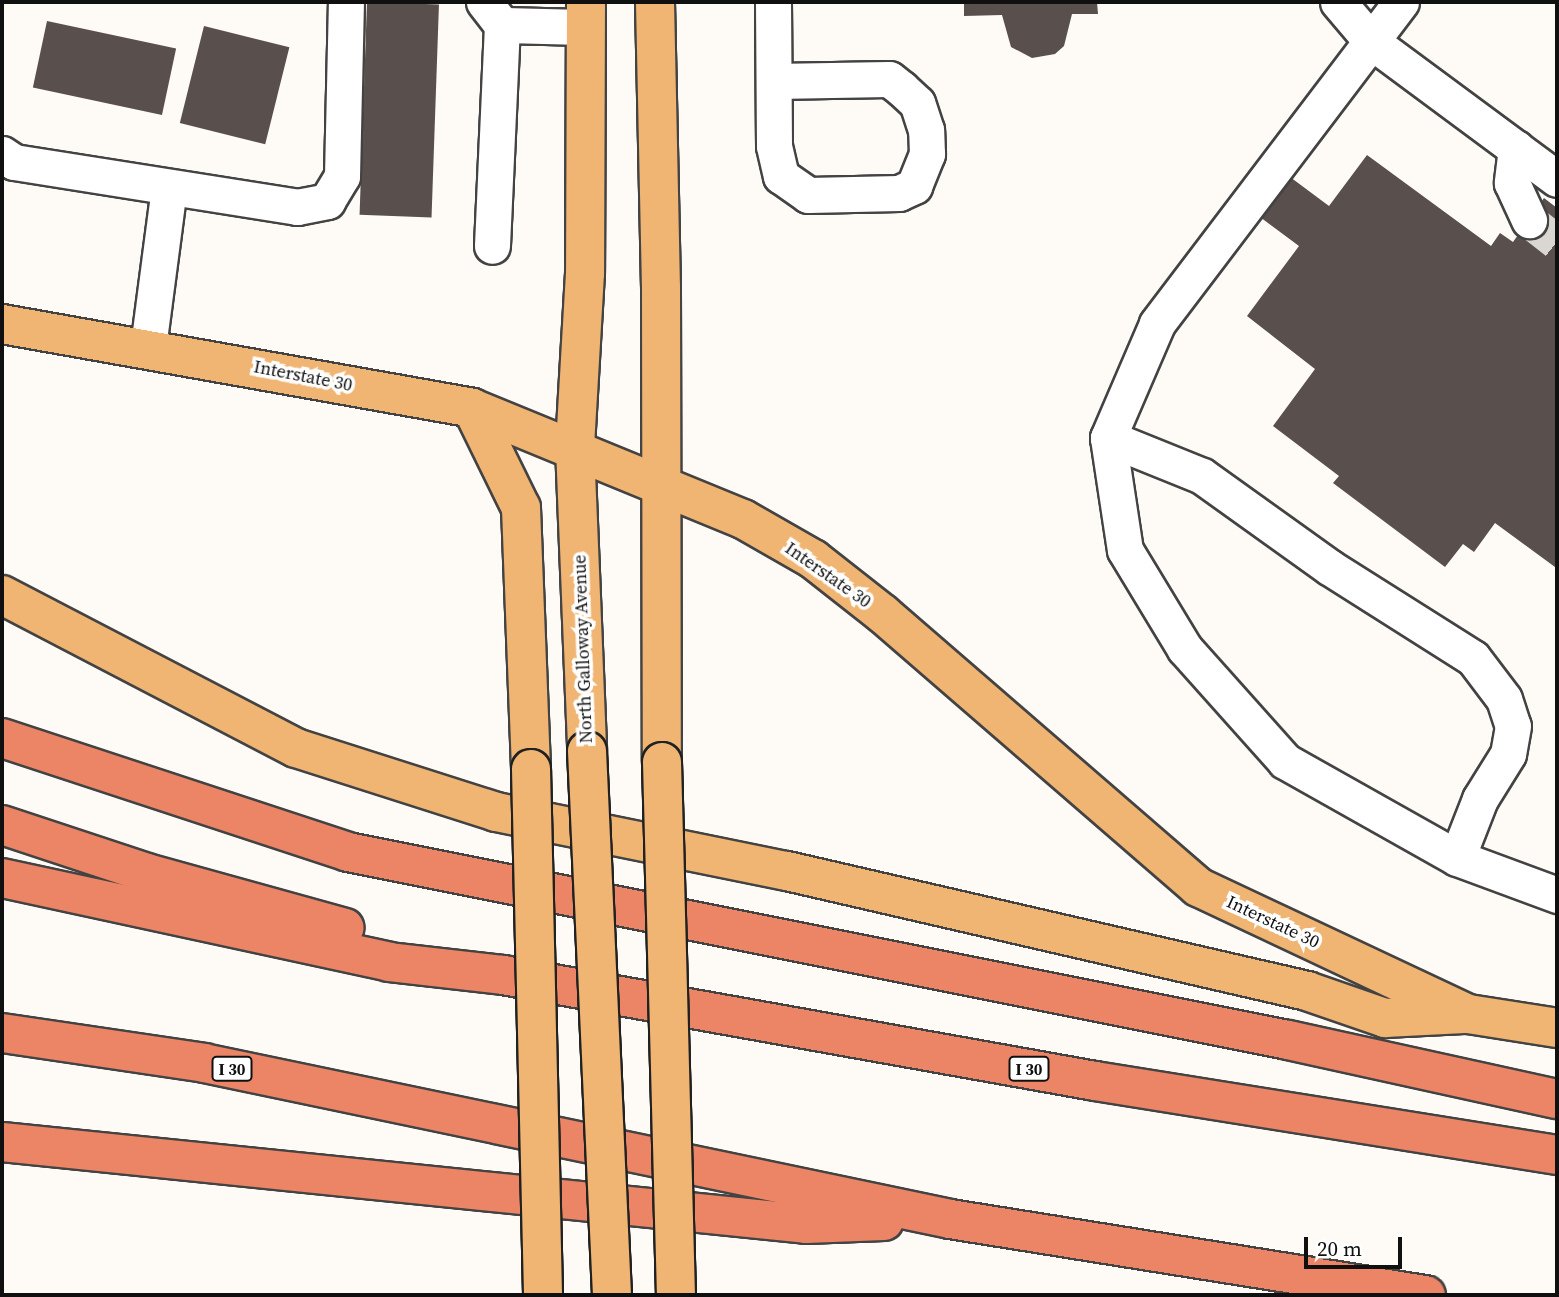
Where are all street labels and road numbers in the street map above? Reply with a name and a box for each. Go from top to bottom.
street label: Interstate 30 [252,356,354,396]
street label: Interstate 30 [781,537,875,613]
street label: North Galloway Avenue [569,554,597,744]
street label: Interstate 30 [1223,891,1323,953]
road number: I 30 [211,1056,253,1082]
road number: I 30 [1008,1056,1050,1082]

